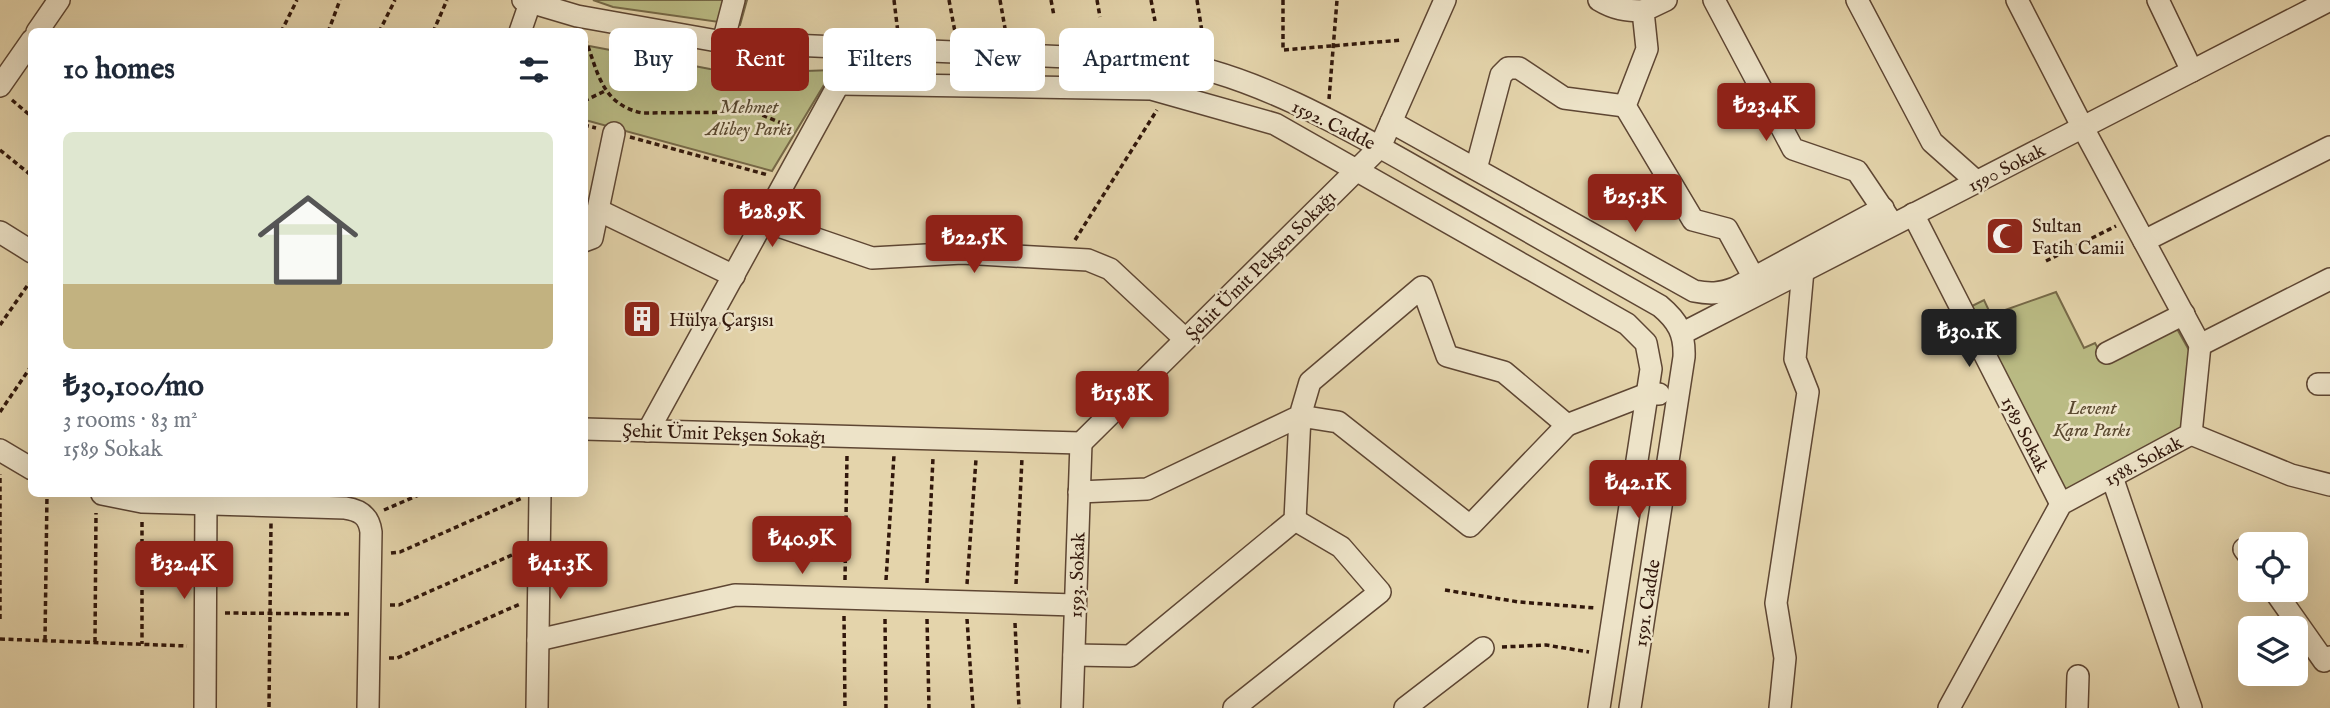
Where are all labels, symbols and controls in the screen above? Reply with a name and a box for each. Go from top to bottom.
chip: Buy [609,28,697,91]
chip: Rent [711,28,809,91]
chip: Filters [823,28,936,91]
chip: New [950,28,1045,91]
chip: Apartment [1059,28,1214,91]
text: 10 homes [63,51,175,89]
icon: filters [515,51,553,89]
pin: ₺23.4K [1709,83,1823,143]
text: ₺23.4K [1733,91,1799,120]
street label: 1592. Cadde [1287,95,1379,156]
park label: Mehmet Alibey Parkı [704,96,792,142]
street label: 1590 Sokak [1964,139,2051,199]
pin: ₺25.3K [1578,174,1692,234]
icon: home [245,177,371,303]
text: ₺25.3K [1604,182,1666,211]
street label: Şehit Ümit Pekşen Sokağı [1181,186,1342,347]
pin: ₺28.9K [715,190,829,249]
text: ₺28.9K [740,197,804,226]
mosque icon: Sultan Fatih Camii [1984,215,2026,257]
place label: Sultan Fatih Camii [2032,215,2125,261]
pin: ₺22.5K [917,216,1031,275]
text: ₺22.5K [942,223,1006,252]
building icon: Hülya Çarşısı [621,298,663,340]
place label: Hülya Çarşısı [669,309,774,333]
pin: ₺30.1K [1912,310,2026,369]
text: ₺30.1K [1937,317,2001,346]
text: ₺30,100/mo [63,368,204,406]
pin: ₺15.8K [1065,372,1179,431]
text: ₺15.8K [1092,379,1152,408]
street label: 1589 Sokak [1995,393,2054,478]
park label: Levent Kara Parkı [2052,397,2131,443]
text: 3 rooms · 83 m² [63,406,198,435]
street label: Şehit Ümit Pekşen Sokağı [622,419,826,451]
street label: 1588. Sokak [2101,431,2188,492]
text: 1589 Sokak [63,435,163,464]
pin: ₺42.1K [1581,461,1695,520]
text: ₺42.1K [1605,468,1671,497]
pin: ₺40.9K [745,516,859,576]
text: ₺40.9K [768,524,836,553]
street label: 1593. Sokak [1065,531,1092,618]
map controls [2238,532,2308,686]
button: locate [2238,532,2308,602]
pin: ₺32.4K [127,542,241,601]
pin: ₺41.3K [503,542,617,601]
text: ₺32.4K [151,549,217,578]
text: ₺41.3K [528,549,592,578]
street label: 1591. Cadde [1629,558,1667,649]
button: layers [2238,616,2308,686]

